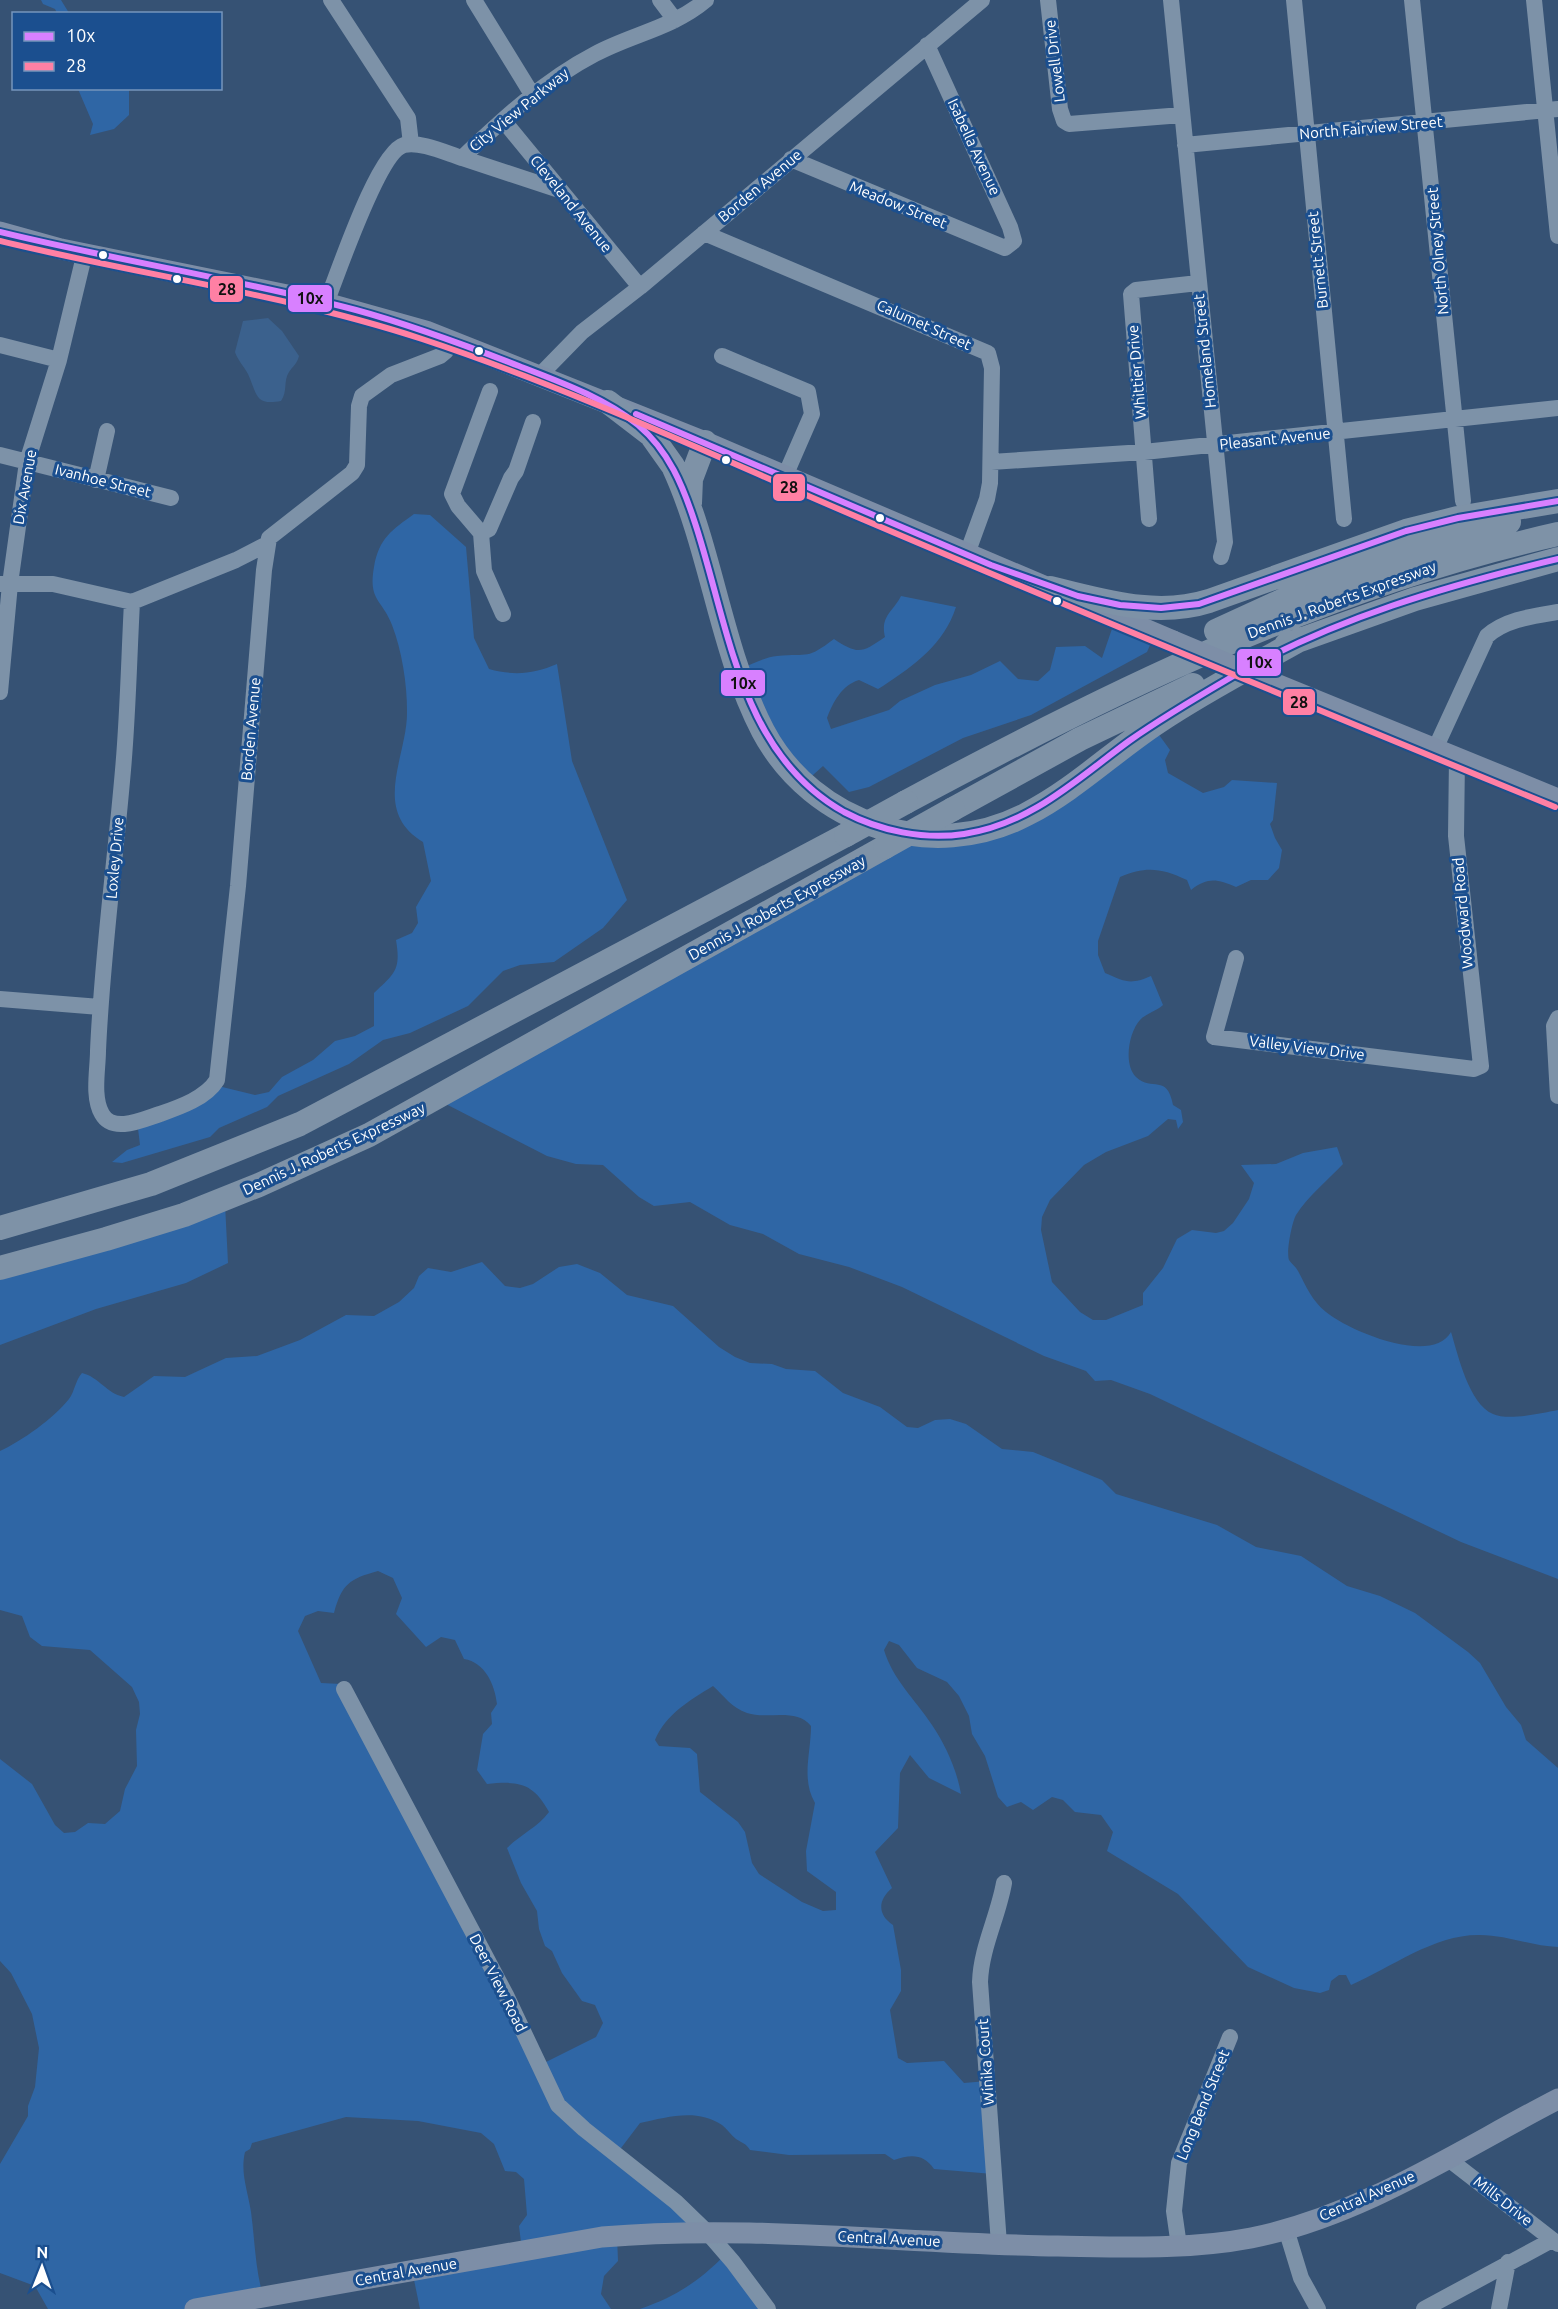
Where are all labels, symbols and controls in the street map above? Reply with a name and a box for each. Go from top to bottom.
legend [12,12,222,90]
street label: Lowell Drive [1041,19,1068,103]
text: 10x [66,25,95,45]
text: 28 [66,55,86,75]
street label: City View Parkway [466,64,572,155]
street label: Isabella Avenue [945,96,1004,198]
street label: North Fairview Street [1299,113,1443,142]
street label: Borden Avenue [715,146,805,225]
street label: Cleveland Avenue [527,152,616,256]
street label: Meadow Street [847,177,949,232]
street label: North Olney Street [1423,186,1452,316]
street label: Burnett Street [1304,210,1331,310]
unlabelled marker [97,249,109,261]
unlabelled marker [171,273,183,285]
line badge: 28 [209,275,244,303]
text: 28 [218,280,236,298]
line badge: 10x [287,284,333,313]
text: 10x [297,289,324,307]
street label: Homeland Street [1190,293,1219,409]
street label: Calumet Street [874,296,974,353]
street label: Whittier Drive [1124,324,1149,420]
unlabelled marker [473,345,485,357]
street label: Pleasant Avenue [1219,424,1331,453]
street label: Dix Avenue [10,448,39,526]
unlabelled marker [720,454,732,466]
street label: Ivanhoe Street [53,460,153,501]
line badge: 28 [772,473,806,502]
text: 28 [780,478,798,496]
unlabelled marker [874,512,886,524]
street label: Dennis J. Roberts Expressway [1245,557,1438,642]
unlabelled marker [1051,595,1063,607]
line badge: 10x [1236,648,1282,677]
text: 10x [1246,653,1273,671]
line badge: 10x [720,669,766,697]
text: 10x [730,674,757,692]
street label: Borden Avenue [238,677,263,781]
line badge: 28 [1282,688,1316,716]
text: 28 [1290,693,1308,711]
street label: Loxley Drive [102,816,127,900]
street label: Dennis J. Roberts Expressway [686,852,868,963]
street label: Woodward Road [1449,857,1476,969]
street label: Valley View Drive [1248,1032,1366,1063]
street label: Dennis J. Roberts Expressway [240,1099,428,1198]
street label: Deer View Road [466,1931,531,2035]
street label: Winika Court [974,2018,997,2106]
street label: Long Bend Street [1173,2047,1232,2162]
street label: Central Avenue [1316,2167,1417,2224]
street label: Mills Drive [1471,2172,1536,2229]
street label: Central Avenue [837,2227,941,2250]
north arrow [12,2237,72,2297]
text: N [36,2243,48,2261]
street label: Central Avenue [354,2254,458,2289]

